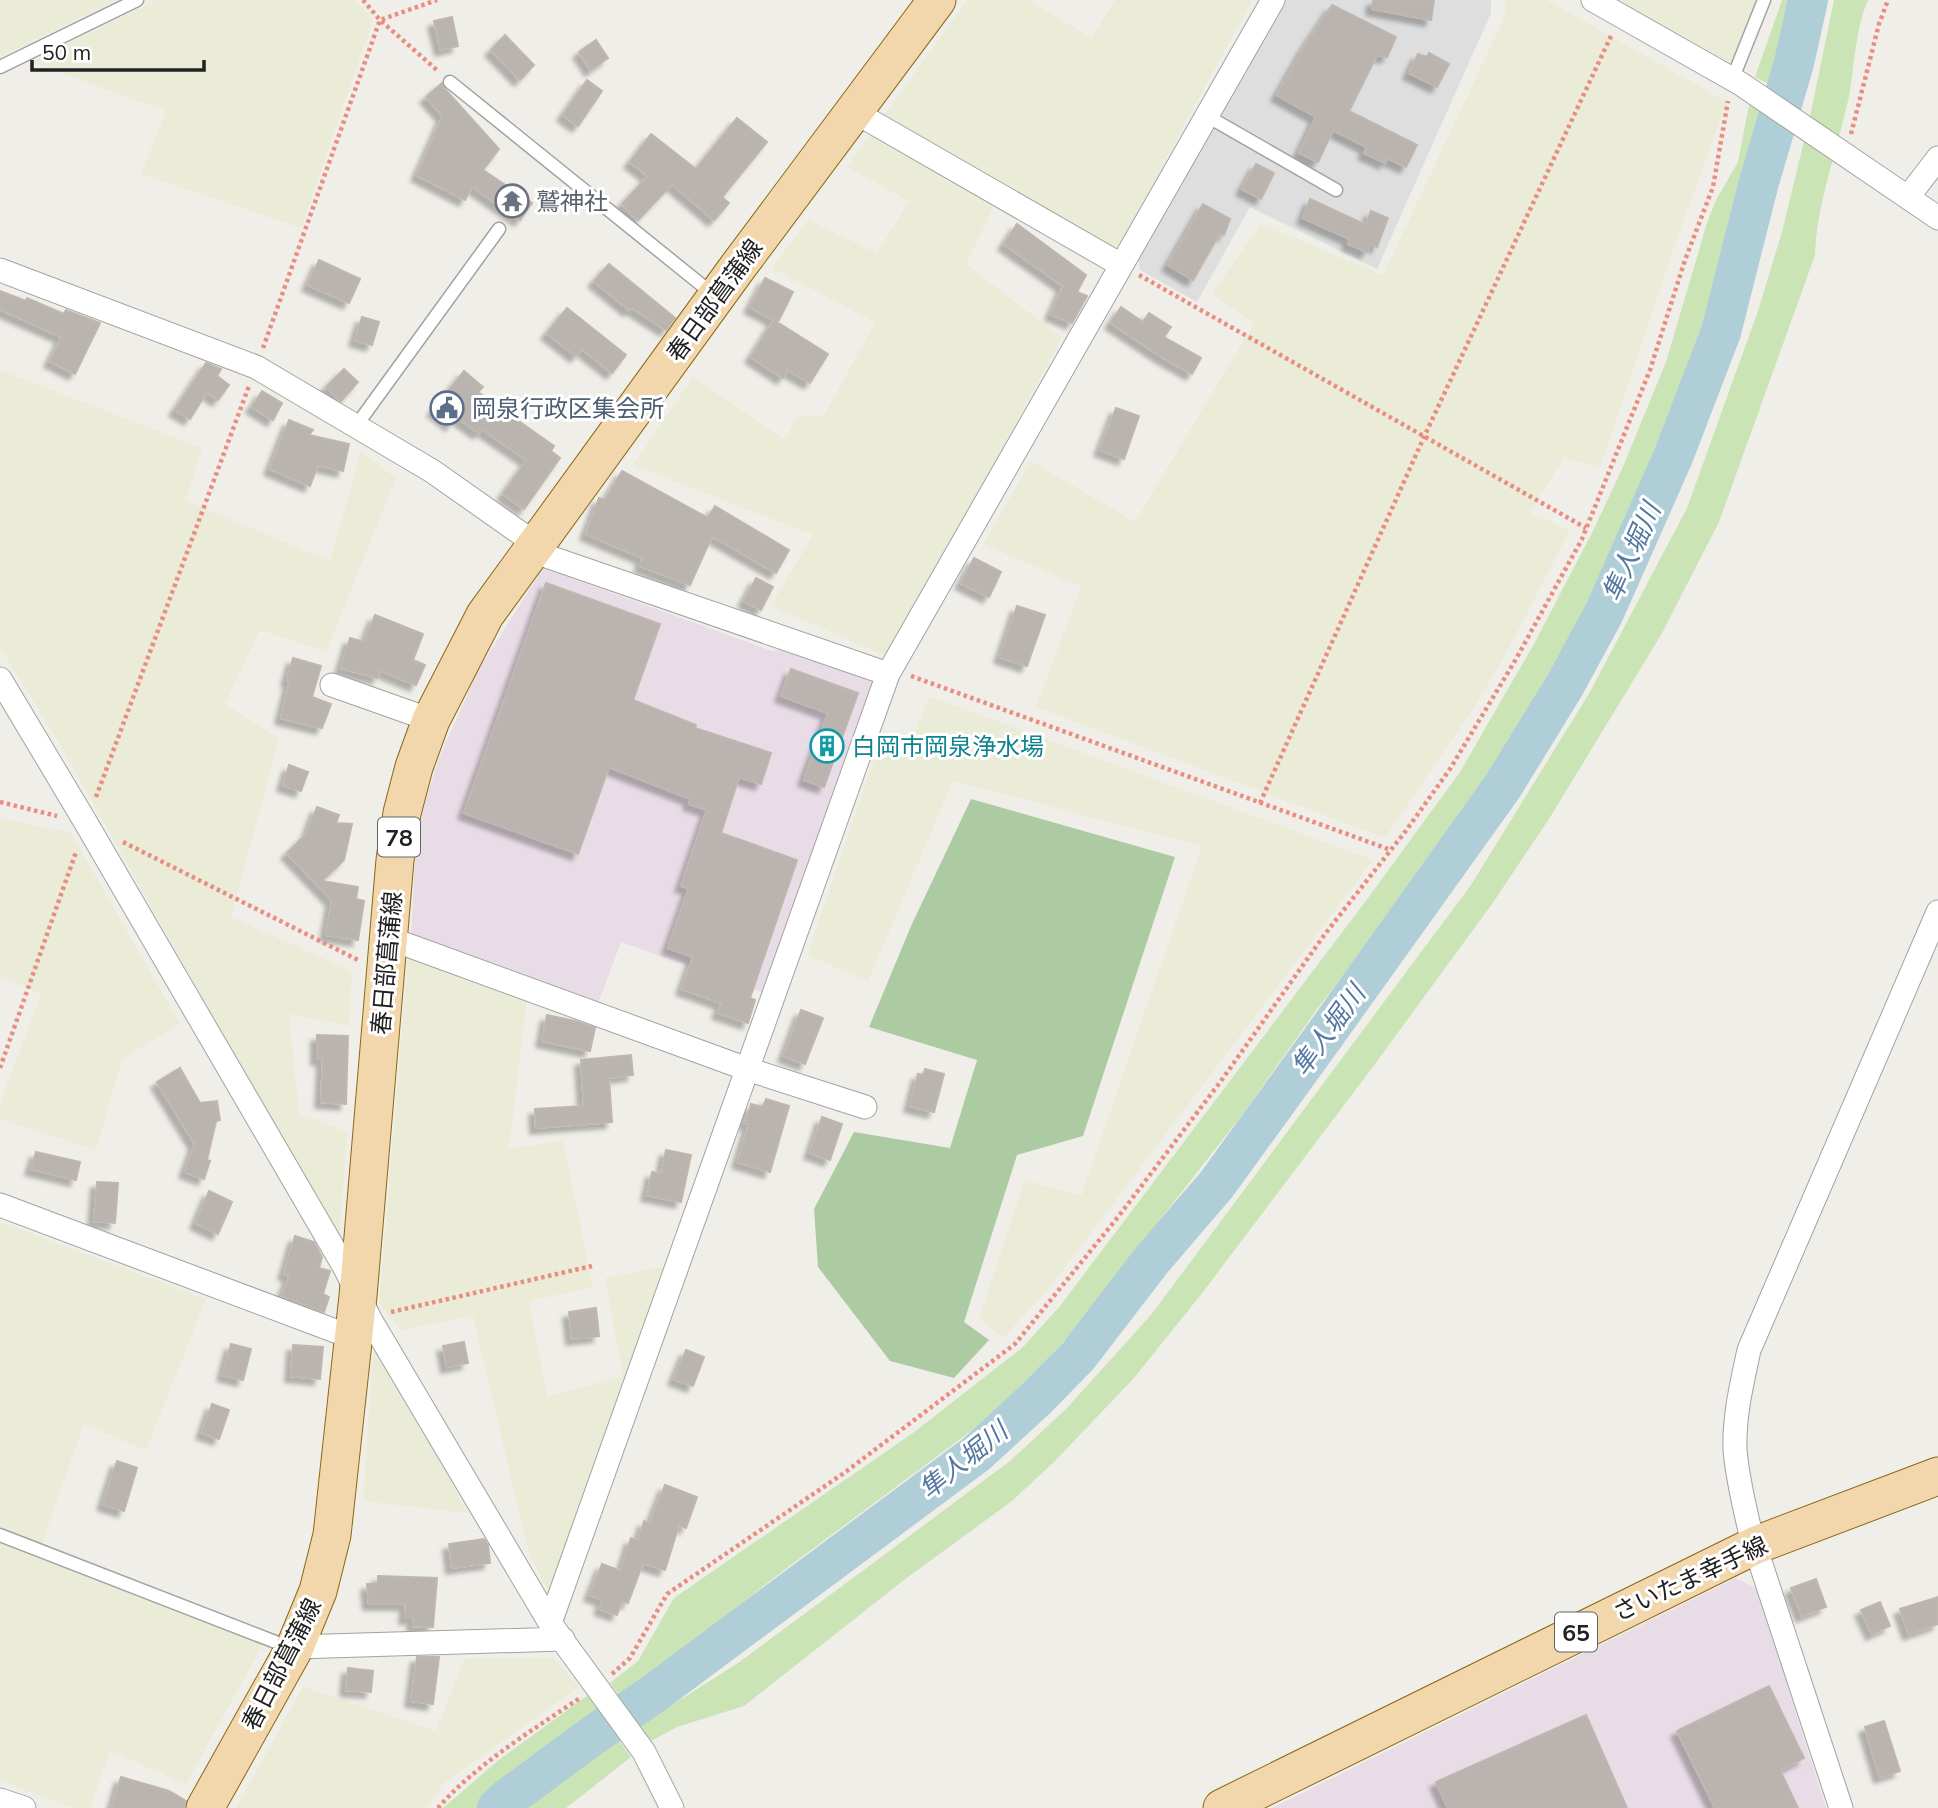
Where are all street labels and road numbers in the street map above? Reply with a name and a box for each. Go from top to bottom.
street label: 春日部菖蒲線 [660,233,768,367]
road number: 78 [378,818,420,856]
street label: 春日部菖蒲線 [365,890,407,1036]
street label: さいたま幸手線 [1608,1529,1772,1627]
street label: 春日部菖蒲線 [235,1593,327,1735]
road number: 65 [1555,1612,1597,1652]

